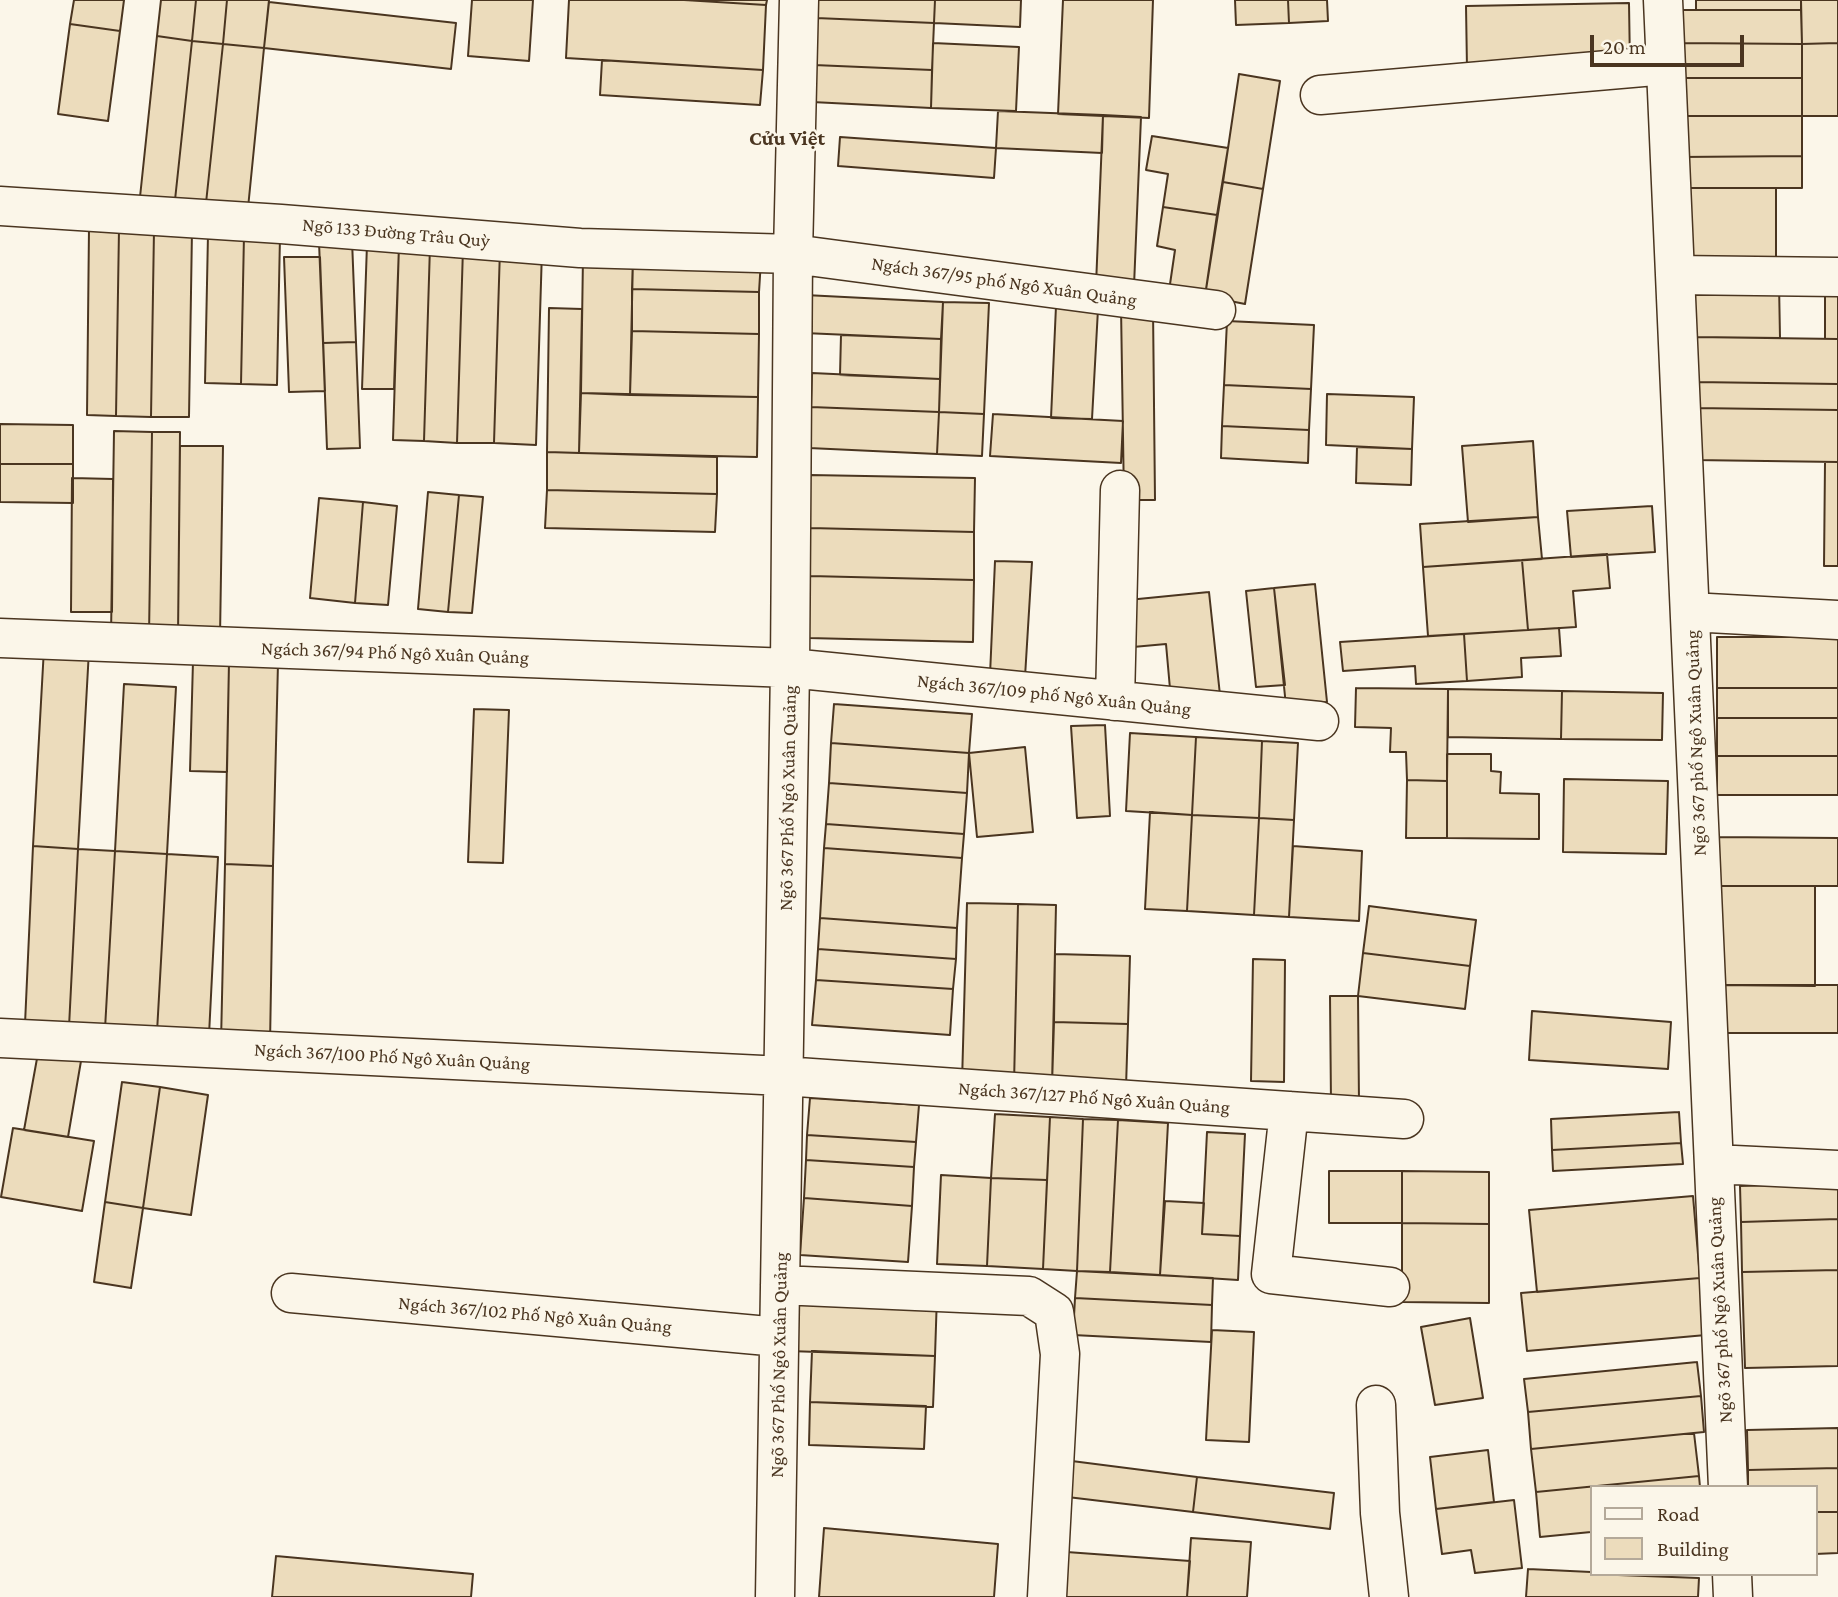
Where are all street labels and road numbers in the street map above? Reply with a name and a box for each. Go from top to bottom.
street label: Ngõ 133 Đường Trâu Quỳ [301,213,491,253]
street label: Ngách 367/95 phố Ngô Xuân Quảng [870,252,1138,312]
street label: Ngõ 367 phố Ngô Xuân Quảng [1681,630,1711,856]
street label: Ngách 367/94 Phố Ngô Xuân Quảng [261,637,529,669]
street label: Ngách 367/109 phố Ngô Xuân Quảng [916,669,1192,721]
street label: Ngõ 367 Phố Ngô Xuân Quảng [775,685,801,911]
street label: Ngách 367/100 Phố Ngô Xuân Quảng [253,1038,531,1076]
street label: Ngách 367/127 Phố Ngô Xuân Quảng [957,1077,1231,1119]
street label: Ngõ 367 phố Ngô Xuân Quảng [1703,1196,1737,1424]
street label: Ngõ 367 Phố Ngô Xuân Quảng [766,1252,792,1478]
street label: Ngách 367/102 Phố Ngô Xuân Quảng [397,1292,673,1338]

